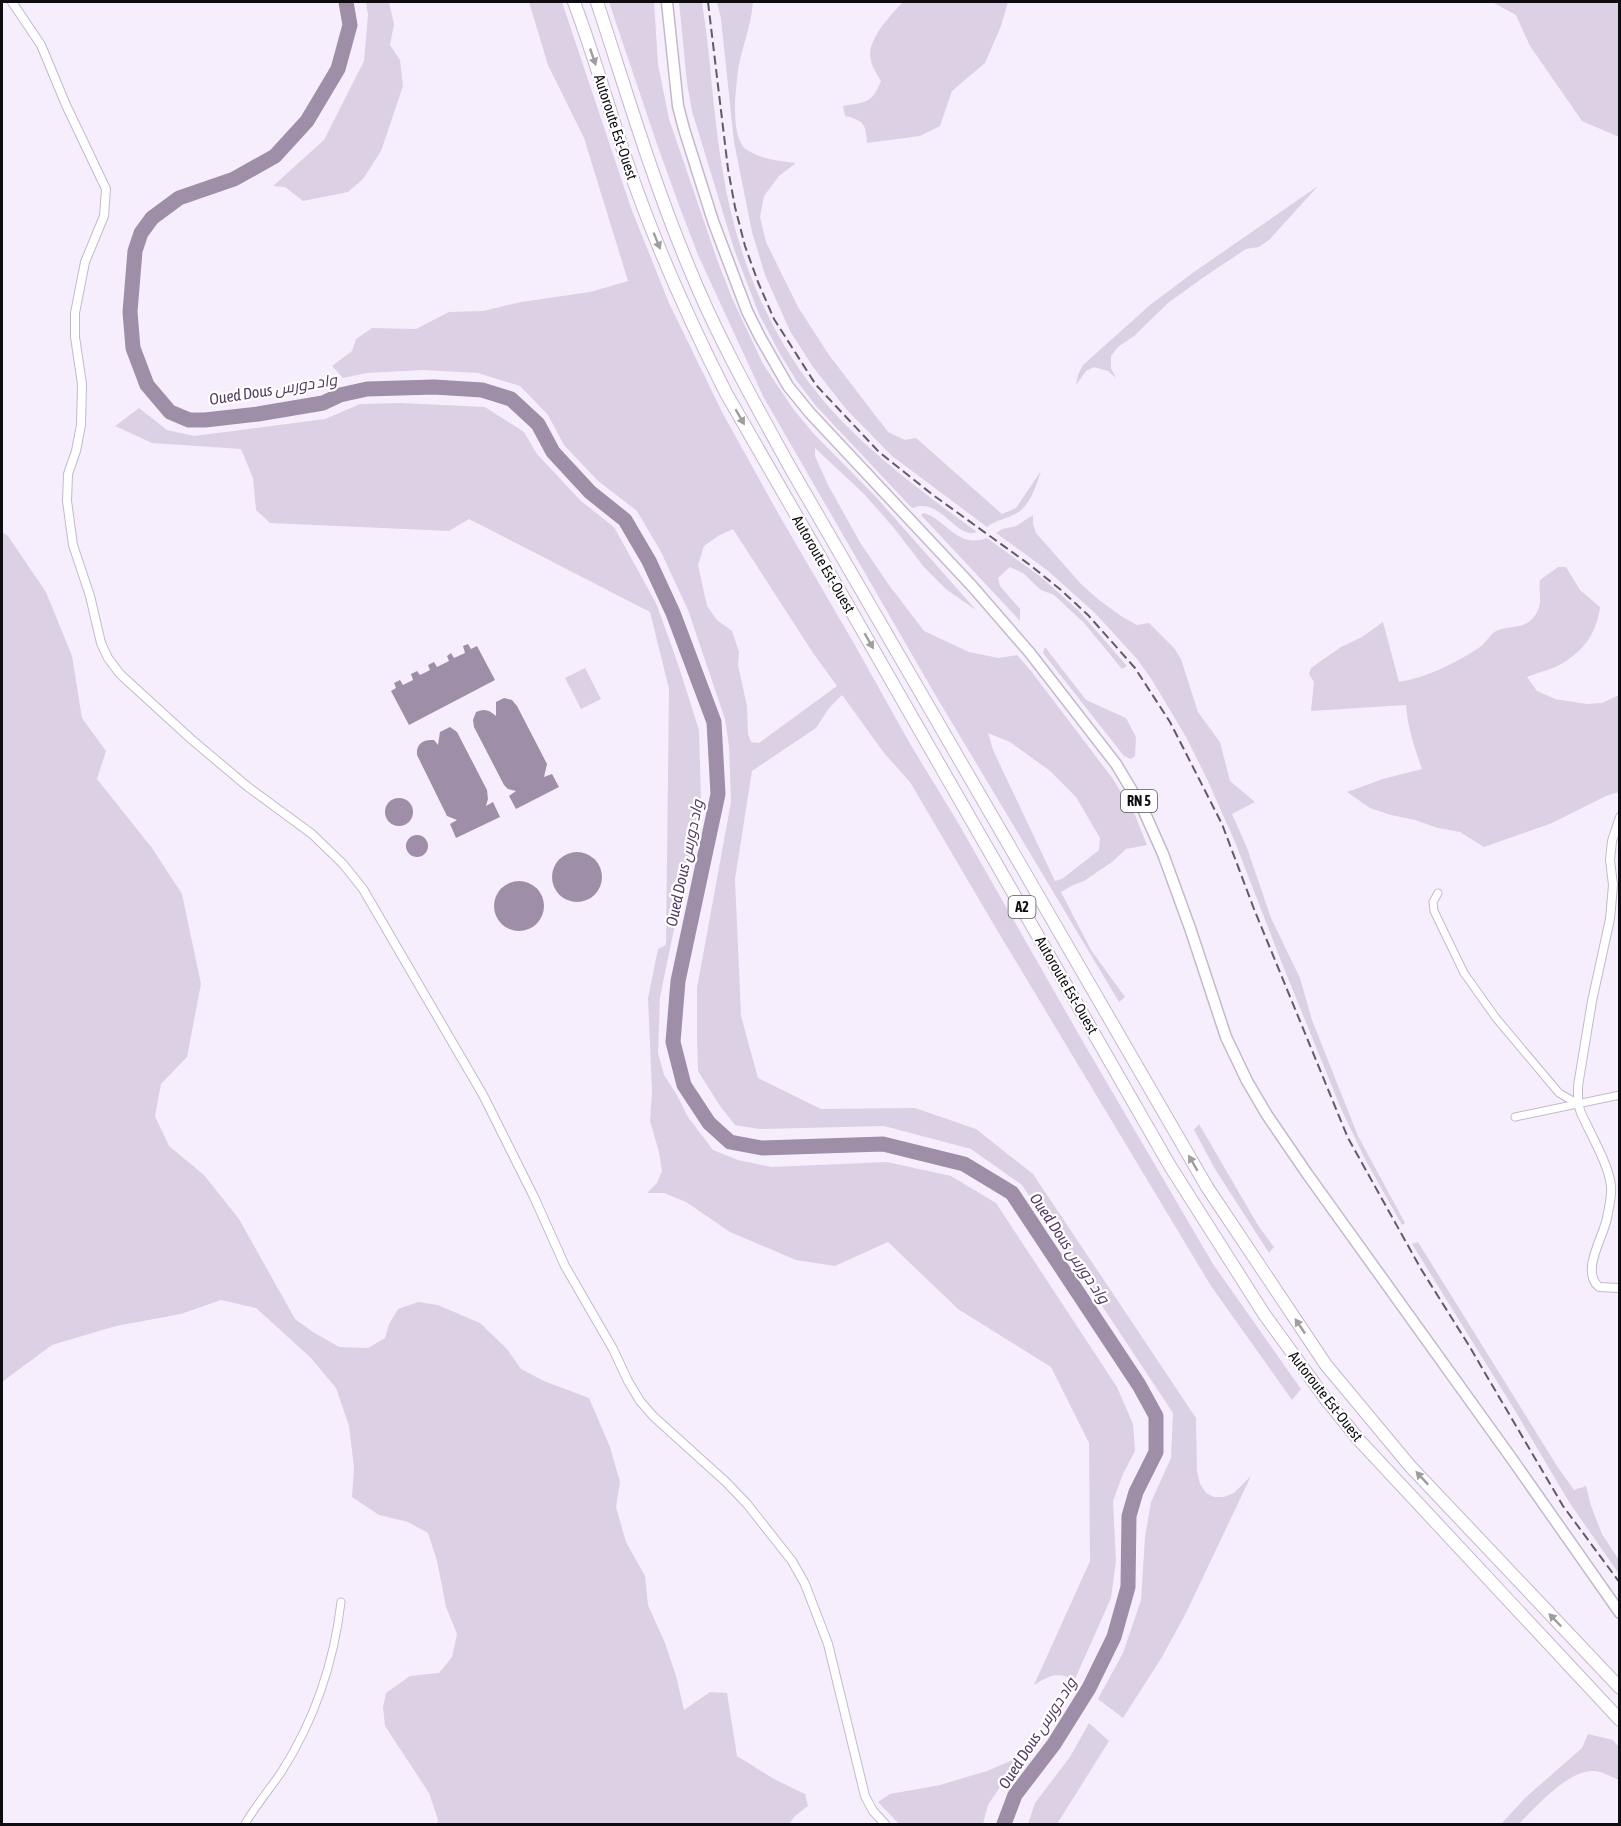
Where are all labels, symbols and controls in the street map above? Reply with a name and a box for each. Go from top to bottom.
one-way arrow [589,48,599,66]
street label: Autoroute Est-Ouest [591,72,641,182]
one-way arrow [653,232,662,250]
water label: Oued Dous واد دورس [208,370,339,409]
one-way arrow [735,409,745,426]
street label: Autoroute Est-Ouest [789,512,859,616]
one-way arrow [863,633,874,649]
road number: RN 5 [1121,790,1157,812]
water label: Oued Dous واد دورس [662,797,707,928]
road number: A2 [1008,896,1036,918]
street label: Autoroute Est-Ouest [1032,933,1102,1037]
one-way arrow [1187,1155,1198,1171]
water label: Oued Dous واد دورس [1026,1190,1114,1308]
one-way arrow [1294,1318,1305,1334]
street label: Autoroute Est-Ouest [1286,1348,1366,1444]
one-way arrow [1415,1471,1429,1485]
one-way arrow [1548,1613,1562,1628]
water label: Oued Dous واد دورس [994,1673,1081,1792]

